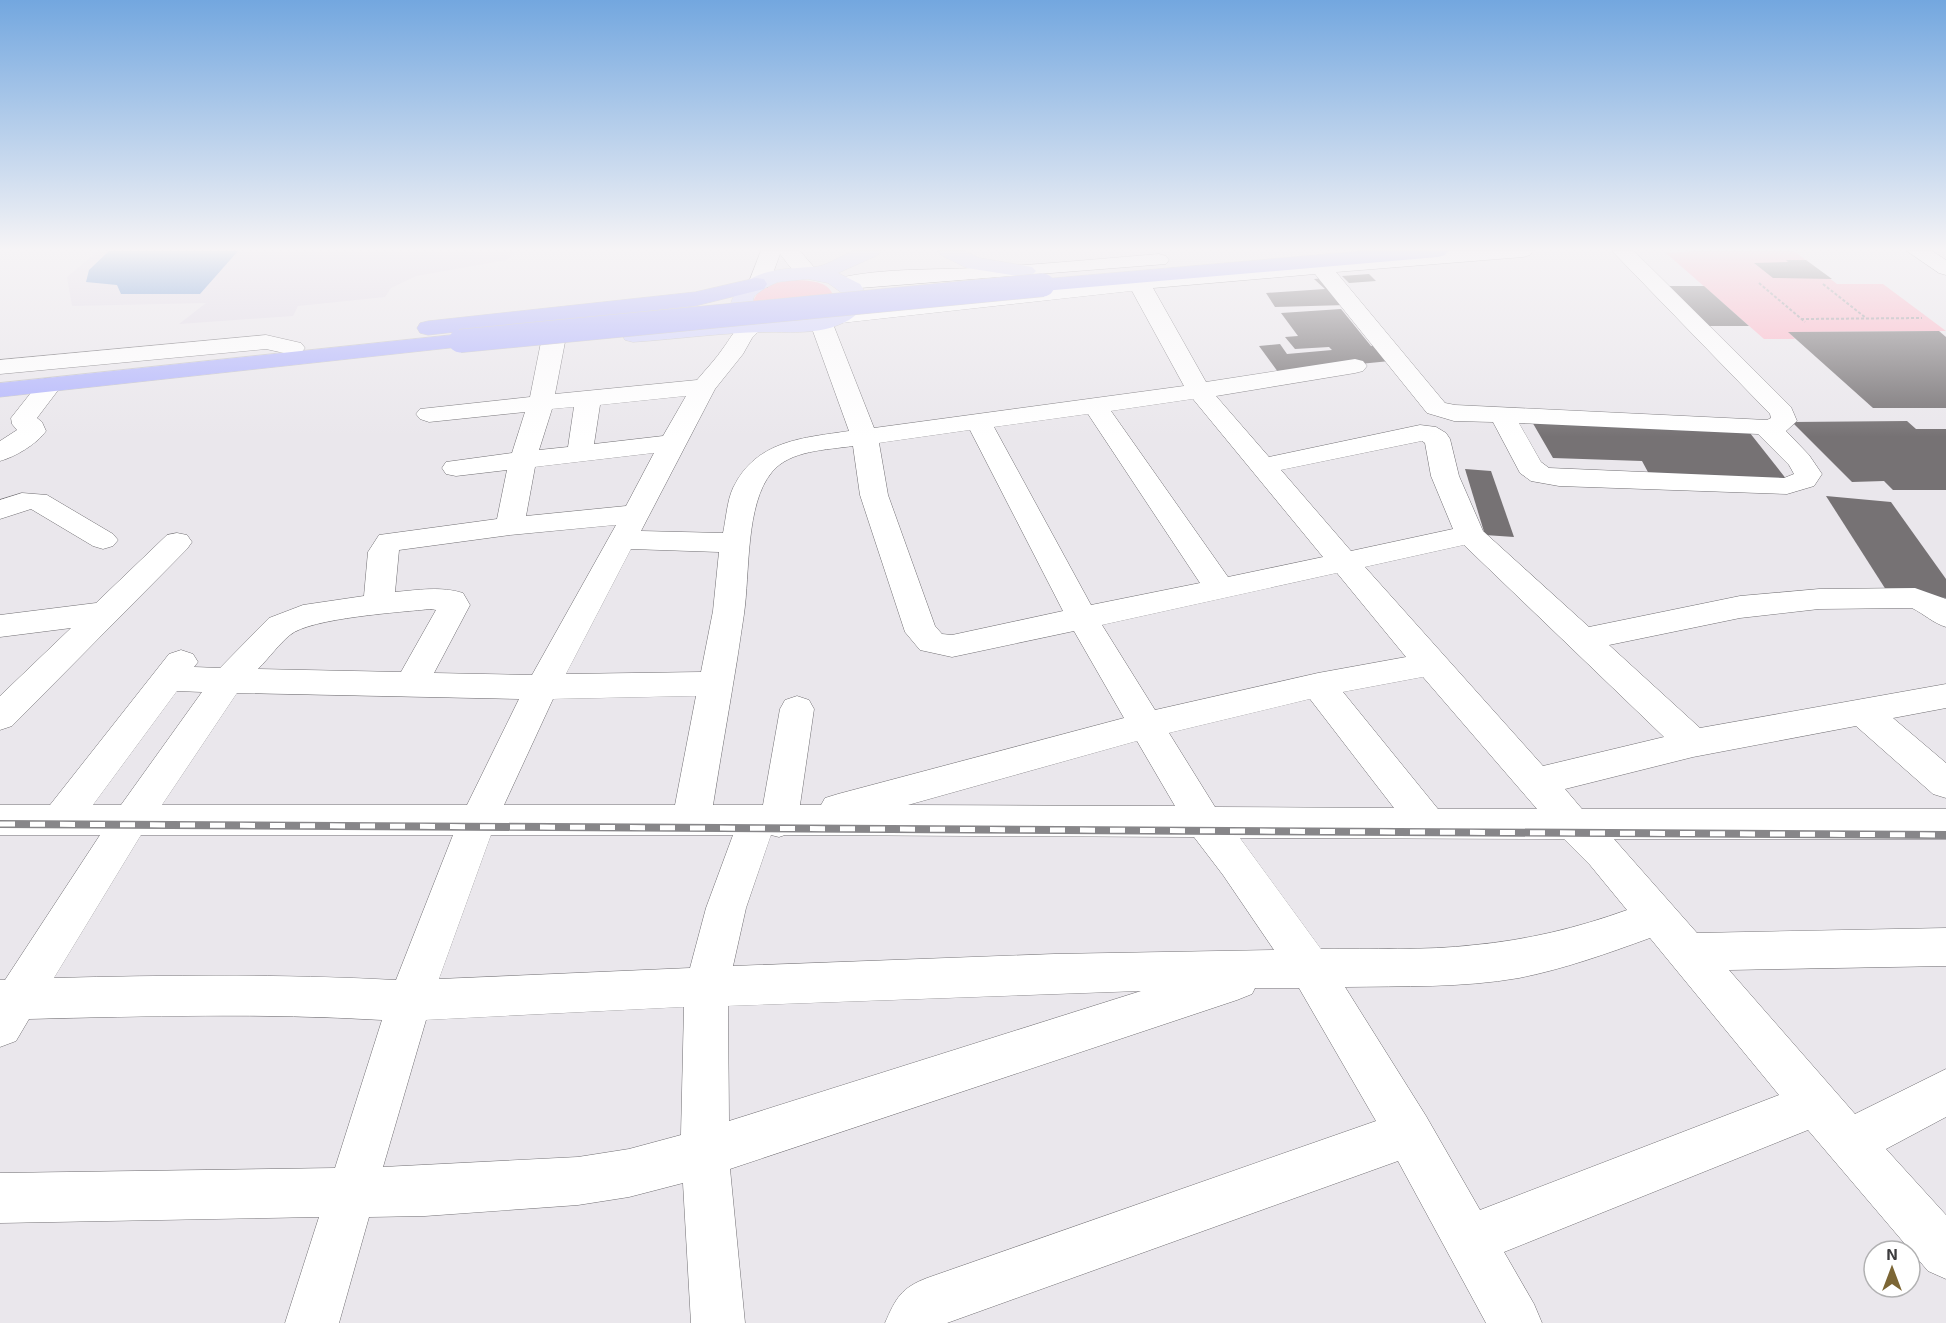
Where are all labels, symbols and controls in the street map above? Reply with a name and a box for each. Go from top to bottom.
north arrow [1862,1239,1922,1299]
text: N [1886,1244,1898,1263]

